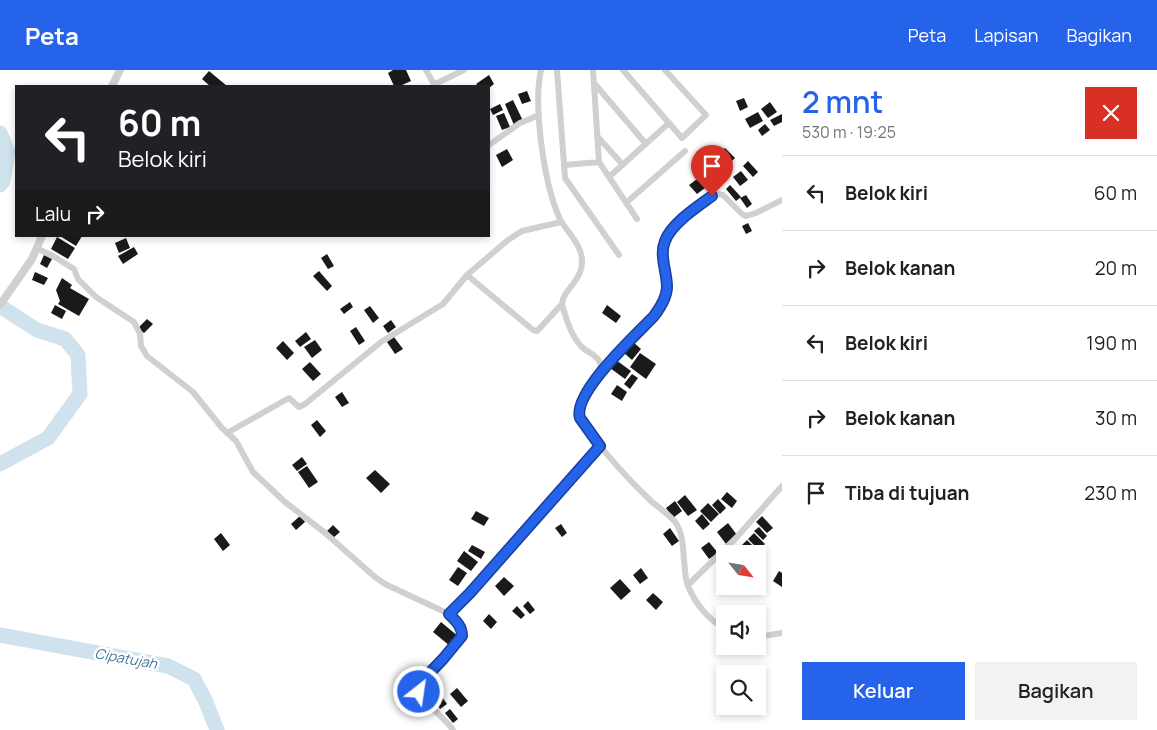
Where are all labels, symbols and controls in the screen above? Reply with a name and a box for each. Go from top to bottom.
text: Peta [25,19,79,52]
text: Peta [908,23,946,47]
text: Lapisan [974,23,1038,47]
text: Bagikan [1066,23,1132,47]
text: 2 mnt [802,81,883,122]
button: close [1085,87,1137,139]
text: 60 m [118,99,201,147]
icon: left [35,105,100,170]
text: 530 m · 19:25 [802,121,896,143]
text: Belok kiri [118,144,207,174]
pin [691,145,733,196]
icon: arrive [698,152,726,180]
icon: left [802,179,830,207]
text: Belok kiri [845,180,928,206]
text: 60 m [1094,180,1137,206]
icon: right [81,200,109,228]
text: Lalu [35,201,71,227]
icon: right [802,254,830,282]
text: Belok kanan [845,255,955,281]
text: 20 m [1095,255,1137,281]
icon: left [802,329,830,357]
text: Belok kiri [845,330,928,356]
text: 190 m [1086,330,1137,356]
icon: right [802,404,830,432]
text: Belok kanan [845,405,955,431]
text: 30 m [1095,405,1137,431]
icon: arrive [802,479,830,507]
text: Tiba di tujuan [845,480,969,506]
text: 230 m [1084,480,1137,506]
north arrow [716,545,766,595]
map controls [716,545,766,715]
button: sound [716,605,766,655]
water label: Cipatujah [93,643,159,673]
button: Keluar [802,662,965,720]
button: Bagikan [975,662,1137,720]
position arrow [392,665,444,717]
button: search [716,665,766,715]

